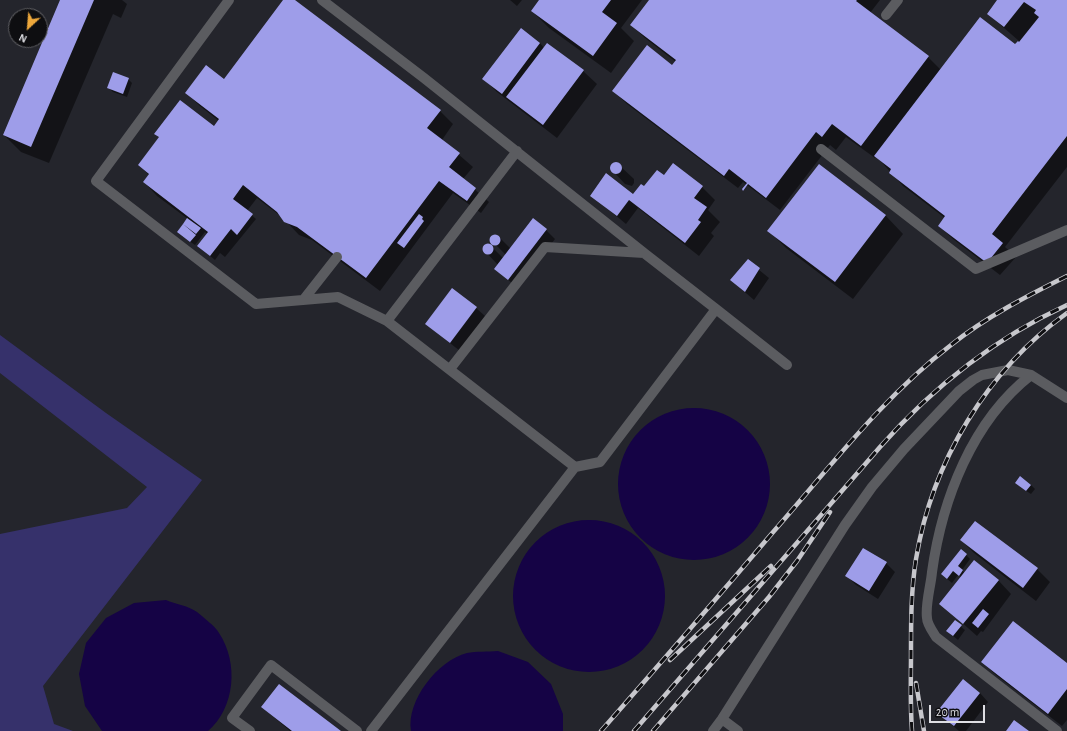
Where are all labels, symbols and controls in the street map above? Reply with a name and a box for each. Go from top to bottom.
north arrow [8,8,48,48]
text: N [17,32,29,45]
scale bar [931,697,987,723]
text: 20 m [936,706,959,718]

